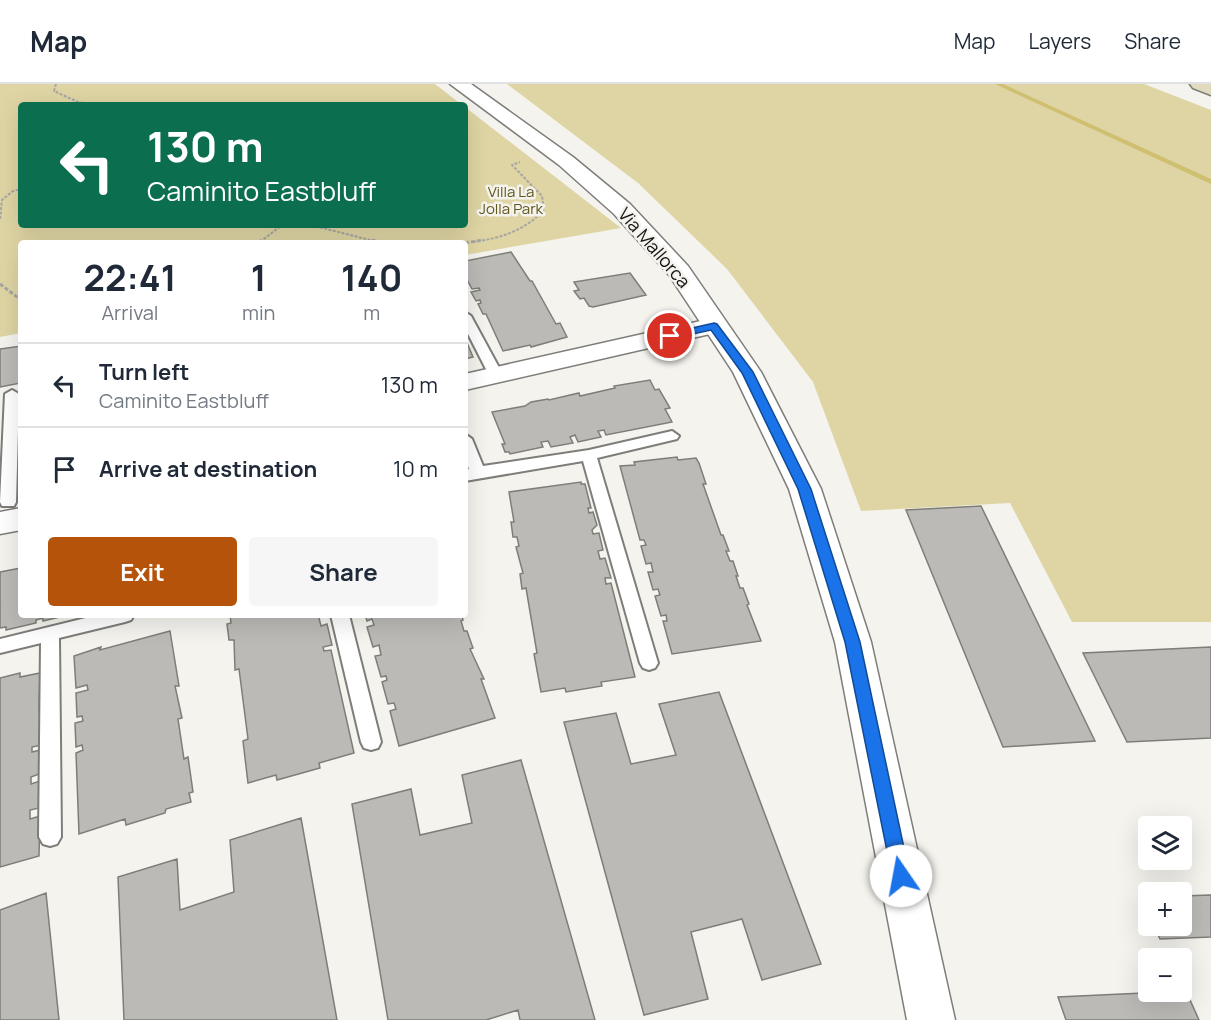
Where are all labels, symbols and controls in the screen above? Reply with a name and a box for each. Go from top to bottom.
text: Map [30,22,87,60]
text: Map [954,27,995,55]
text: Layers [1028,27,1091,55]
text: Share [1124,27,1181,55]
text: 130 m [147,117,264,175]
icon: left [48,126,126,204]
text: Caminito Eastbluff [147,172,376,209]
park label: Villa La Jolla Park [479,181,544,219]
street label: Via Mallorca [613,202,696,292]
text: 22:41 [84,253,176,302]
text: 1 [251,253,267,302]
text: 140 [341,253,402,302]
text: Arrival [101,299,159,326]
text: min [242,299,276,326]
text: m [363,299,380,326]
pin [644,310,695,361]
icon: arrive [653,319,686,352]
text: Turn left [99,357,189,387]
icon: left [48,369,81,402]
text: 130 m [381,370,438,400]
text: Caminito Eastbluff [99,387,269,414]
icon: arrive [48,453,81,486]
text: Arrive at destination [99,454,317,484]
text: 10 m [393,454,438,484]
button: Exit [48,537,237,606]
button: Share [249,537,438,606]
map controls [1138,816,1192,1002]
button: layers [1138,816,1192,870]
position arrow [869,844,933,908]
button: + [1138,882,1192,936]
button: − [1138,948,1192,1002]

